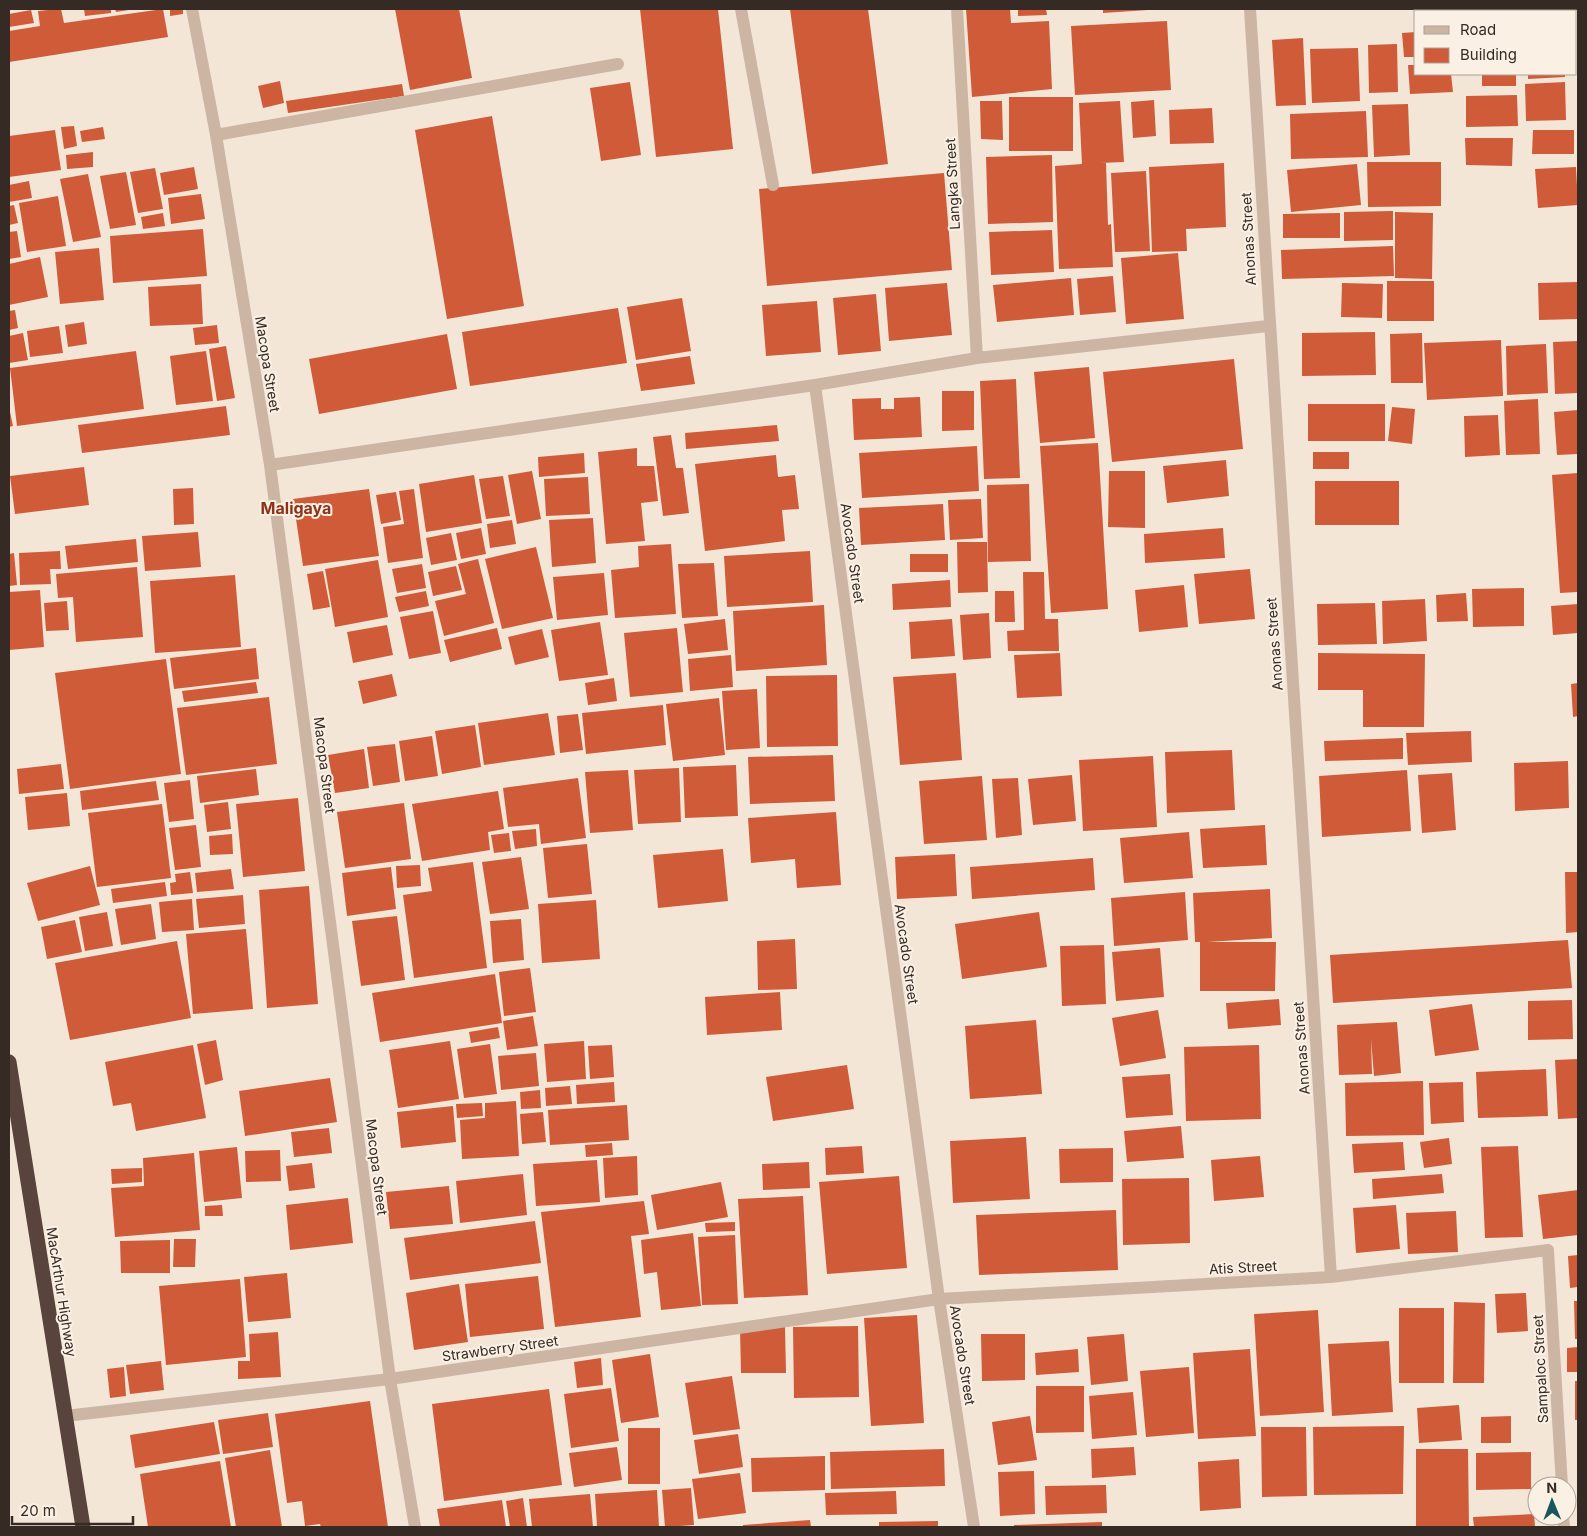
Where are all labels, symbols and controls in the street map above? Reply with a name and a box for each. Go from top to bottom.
legend [1414,10,1577,75]
text: Road [1460,20,1496,39]
text: Building [1460,45,1517,64]
street label: Langka Street [941,137,963,230]
street label: Anonas Street [1237,192,1259,286]
street label: Macopa Street [252,315,284,414]
district label: Maligaya [261,498,331,518]
street label: Avocado Street [838,502,869,605]
street label: Anonas Street [1262,596,1286,691]
street label: Macopa Street [311,716,339,815]
street label: Avocado Street [892,903,923,1006]
street label: Anonas Street [1289,1000,1313,1095]
street label: Macopa Street [363,1118,391,1217]
street label: MacArthur Highway [43,1226,81,1358]
street label: Atis Street [1209,1257,1278,1277]
street label: Avocado Street [947,1304,979,1407]
street label: Sampaloc Street [1529,1314,1551,1424]
street label: Strawberry Street [441,1331,560,1365]
north arrow [1527,1476,1577,1526]
text: N [1546,1479,1557,1496]
scale bar [12,1494,134,1526]
text: 20 m [20,1501,56,1520]

